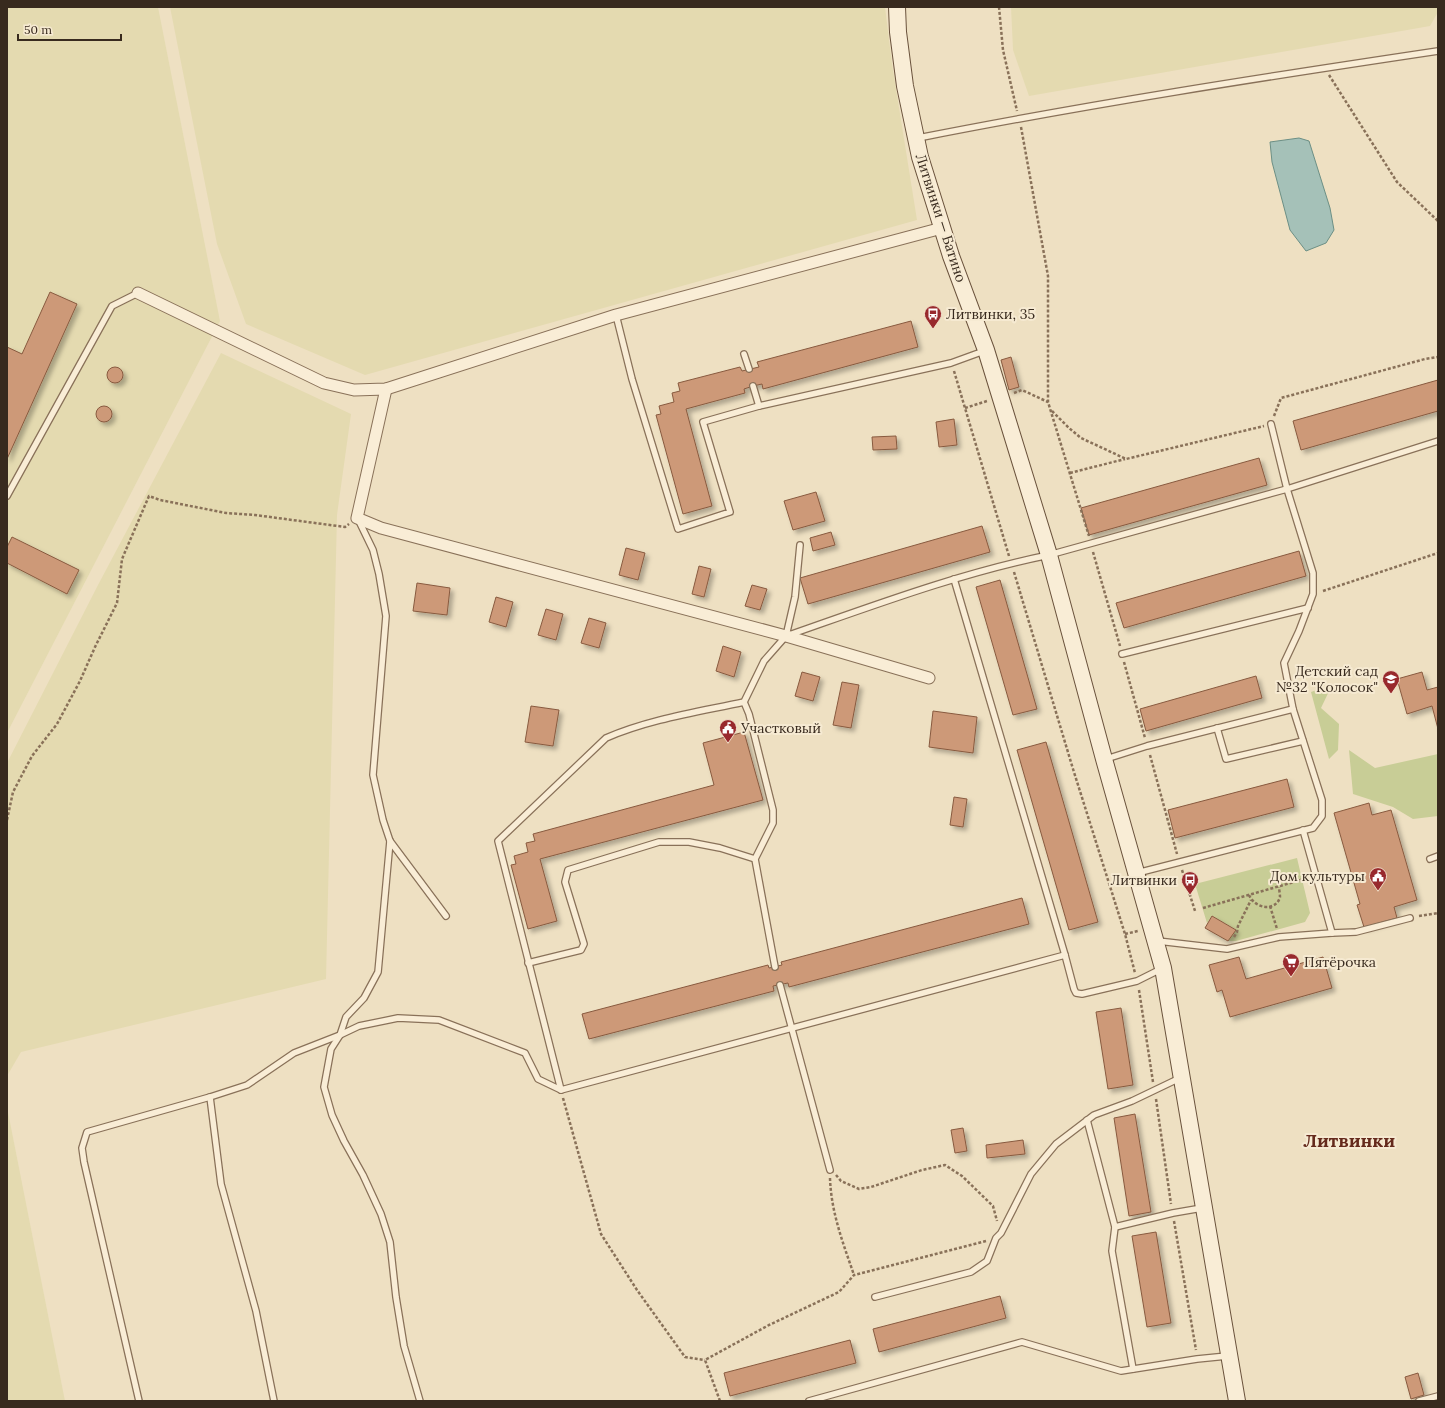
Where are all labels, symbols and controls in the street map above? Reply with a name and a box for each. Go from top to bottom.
scale bar [18,16,121,42]
text: 50 m [24,22,52,37]
street label: Литвинки — Батино [912,151,970,285]
bus stop icon: Литвинки, 35 [923,304,943,329]
place label: Литвинки, 35 [946,305,1035,323]
place label: Детский сад №32 "Колосок" [1276,662,1378,696]
school or university icon: Детский сад №32 "Колосок" [1381,669,1401,694]
public building icon: Участковый [718,718,738,743]
place label: Участковый [740,719,821,737]
public building icon: Дом культуры [1368,866,1388,891]
place label: Дом культуры [1270,867,1365,885]
bus stop icon: Литвинки [1180,870,1200,895]
place label: Литвинки [1111,871,1177,889]
supermarket icon: Пятёрочка [1281,952,1301,977]
place label: Пятёрочка [1304,953,1376,971]
district label: Литвинки [1303,1129,1395,1152]

